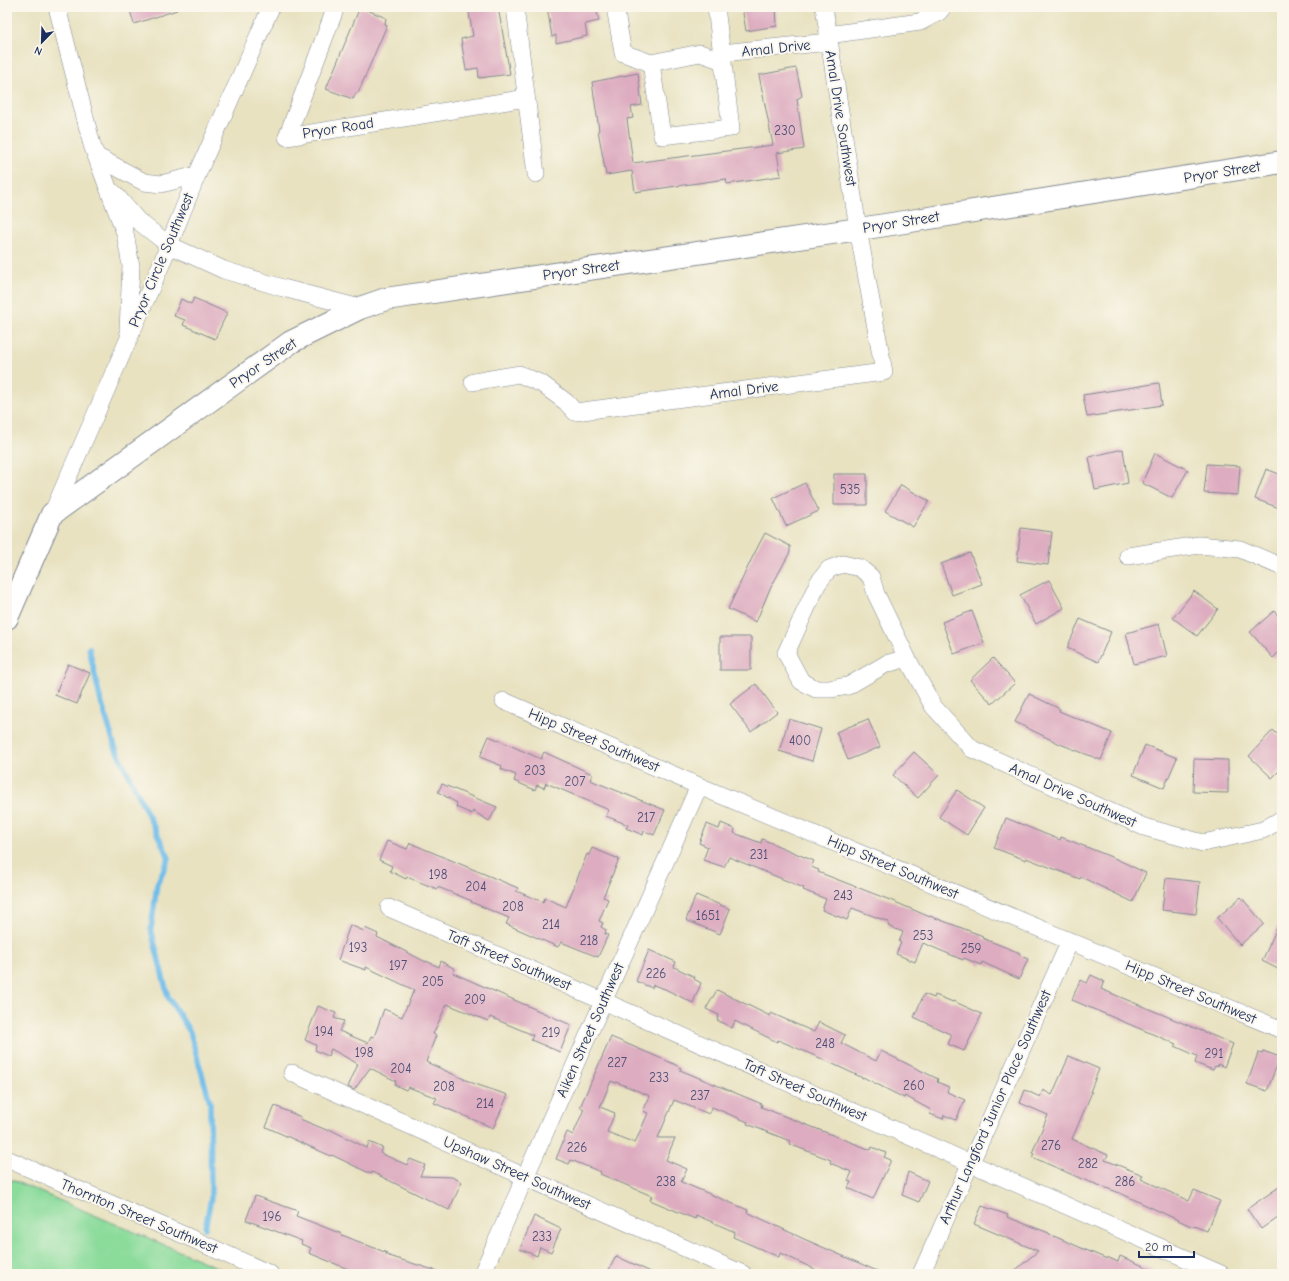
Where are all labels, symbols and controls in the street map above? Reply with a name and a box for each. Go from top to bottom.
north arrow [22,22,62,62]
street label: Amal Drive [741,35,812,61]
text: N [32,43,44,58]
street label: Amal Drive Southwest [821,49,861,188]
street label: Pryor Road [301,113,375,143]
house number: 230 [774,123,796,138]
street label: Pryor Street [1182,157,1262,187]
street label: Pryor Circle Southwest [125,190,198,330]
street label: Pryor Street [861,207,941,237]
street label: Pryor Street [541,256,621,284]
street label: Pryor Street [226,334,301,392]
street label: Amal Drive [708,377,780,403]
house number: 535 [840,482,860,497]
street label: Hipp Street Southwest [526,704,663,776]
house number: 400 [789,733,811,748]
street label: Amal Drive Southwest [1007,759,1140,831]
house number: 203 [524,763,546,778]
house number: 207 [565,774,585,789]
house number: 217 [637,810,655,825]
street label: Hipp Street Southwest [825,831,962,903]
house number: 231 [750,847,768,862]
house number: 198 [429,867,448,882]
house number: 204 [465,879,487,894]
house number: 243 [833,888,853,903]
house number: 208 [502,899,524,914]
house number: 1651 [696,908,720,923]
house number: 214 [542,917,560,932]
street label: Taft Street Southwest [444,926,574,995]
house number: 253 [913,928,933,943]
house number: 218 [580,933,599,948]
house number: 193 [349,940,367,955]
house number: 259 [961,941,981,956]
street label: Hipp Street Southwest [1123,956,1260,1028]
house number: 197 [389,958,407,973]
street label: Aiken Street Southwest [552,959,628,1100]
house number: 226 [646,966,666,981]
house number: 205 [422,974,444,989]
street label: Arthur Langford Junior Place Southwest [935,986,1055,1227]
house number: 209 [464,992,486,1007]
house number: 194 [315,1024,333,1039]
house number: 219 [542,1025,561,1040]
house number: 248 [815,1036,835,1051]
house number: 198 [355,1045,374,1060]
house number: 291 [1205,1046,1223,1061]
house number: 227 [607,1055,627,1070]
street label: Taft Street Southwest [741,1055,870,1126]
house number: 204 [390,1061,412,1076]
house number: 233 [649,1070,669,1085]
house number: 260 [903,1078,925,1093]
house number: 208 [433,1079,455,1094]
house number: 237 [690,1088,710,1103]
house number: 214 [476,1096,494,1111]
street label: Upshaw Street Southwest [440,1132,594,1214]
house number: 276 [1041,1138,1061,1153]
house number: 226 [567,1140,587,1155]
house number: 282 [1078,1156,1098,1171]
house number: 238 [656,1174,676,1189]
house number: 286 [1115,1174,1135,1189]
street label: Thornton Street Southwest [58,1175,221,1258]
house number: 196 [262,1209,282,1224]
house number: 233 [532,1229,552,1244]
scale bar [1139,1233,1194,1259]
text: 20 m [1145,1240,1173,1254]

